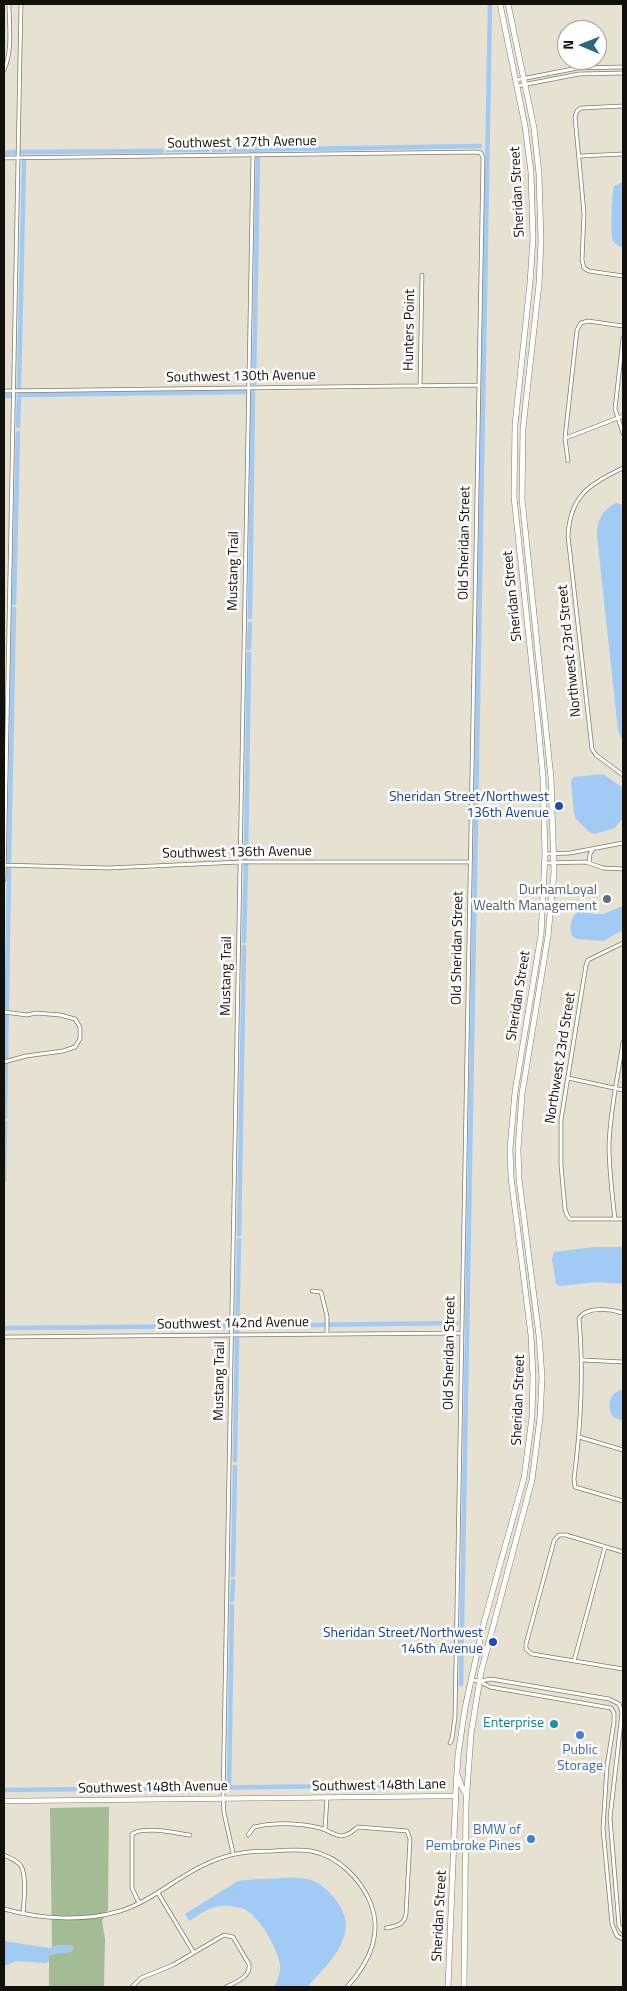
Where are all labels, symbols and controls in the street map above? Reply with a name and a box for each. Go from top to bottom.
north arrow [557,20,607,70]
text: N [557,40,578,50]
street label: Southwest 127th Avenue [167,133,317,153]
street label: Sheridan Street [507,146,529,238]
street label: Hunters Point [401,289,419,371]
street label: Southwest 130th Avenue [166,367,316,387]
street label: Old Sheridan Street [456,486,474,600]
street label: Mustang Trail [225,531,243,611]
street label: Sheridan Street [500,550,526,642]
street label: Northwest 23rd Street [555,584,585,718]
place label: Sheridan Street/Northwest 136th Avenue [389,790,549,822]
marker: Sheridan Street/Northwest 136th Avenue [553,800,565,812]
street label: Southwest 136th Avenue [162,843,312,863]
place label: DurhamLoyal Wealth Management [473,883,597,916]
street label: Old Sheridan Street [449,891,467,1005]
marker: DurhamLoyal Wealth Management [601,893,613,905]
street label: Mustang Trail [218,936,236,1016]
street label: Sheridan Street [504,950,534,1042]
street label: Northwest 23rd Street [542,991,580,1125]
street label: Old Sheridan Street [441,1296,459,1410]
street label: Southwest 142nd Avenue [157,1314,309,1334]
street label: Mustang Trail [211,1341,229,1421]
street label: Sheridan Street [509,1354,529,1446]
place label: Sheridan Street/Northwest 146th Avenue [323,1626,483,1658]
marker: Sheridan Street/Northwest 146th Avenue [487,1636,499,1648]
place label: Enterprise [483,1716,544,1732]
marker: Enterprise [548,1718,560,1730]
marker: Public Storage [574,1729,586,1741]
place label: Public Storage [557,1743,603,1775]
street label: Southwest 148th Lane [312,1776,446,1796]
street label: Southwest 148th Avenue [78,1778,228,1798]
place label: BMW of Pembroke Pines [425,1823,521,1855]
marker: BMW of Pembroke Pines [525,1833,537,1845]
street label: Sheridan Street [429,1870,451,1962]

